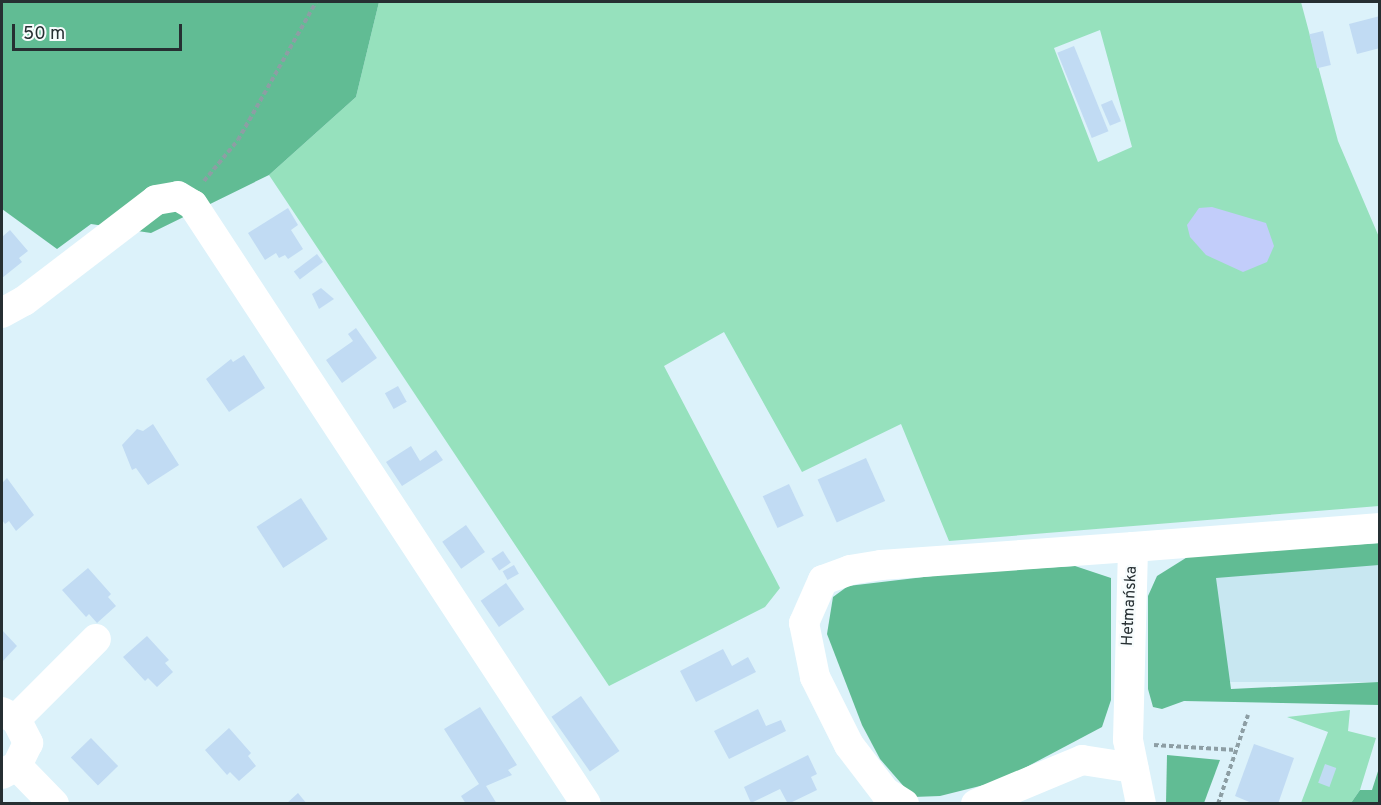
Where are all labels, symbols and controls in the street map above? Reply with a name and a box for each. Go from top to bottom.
scale bar [15,12,184,50]
text: 50 m [23,23,65,46]
street label: Hetmańska [1118,565,1142,647]

